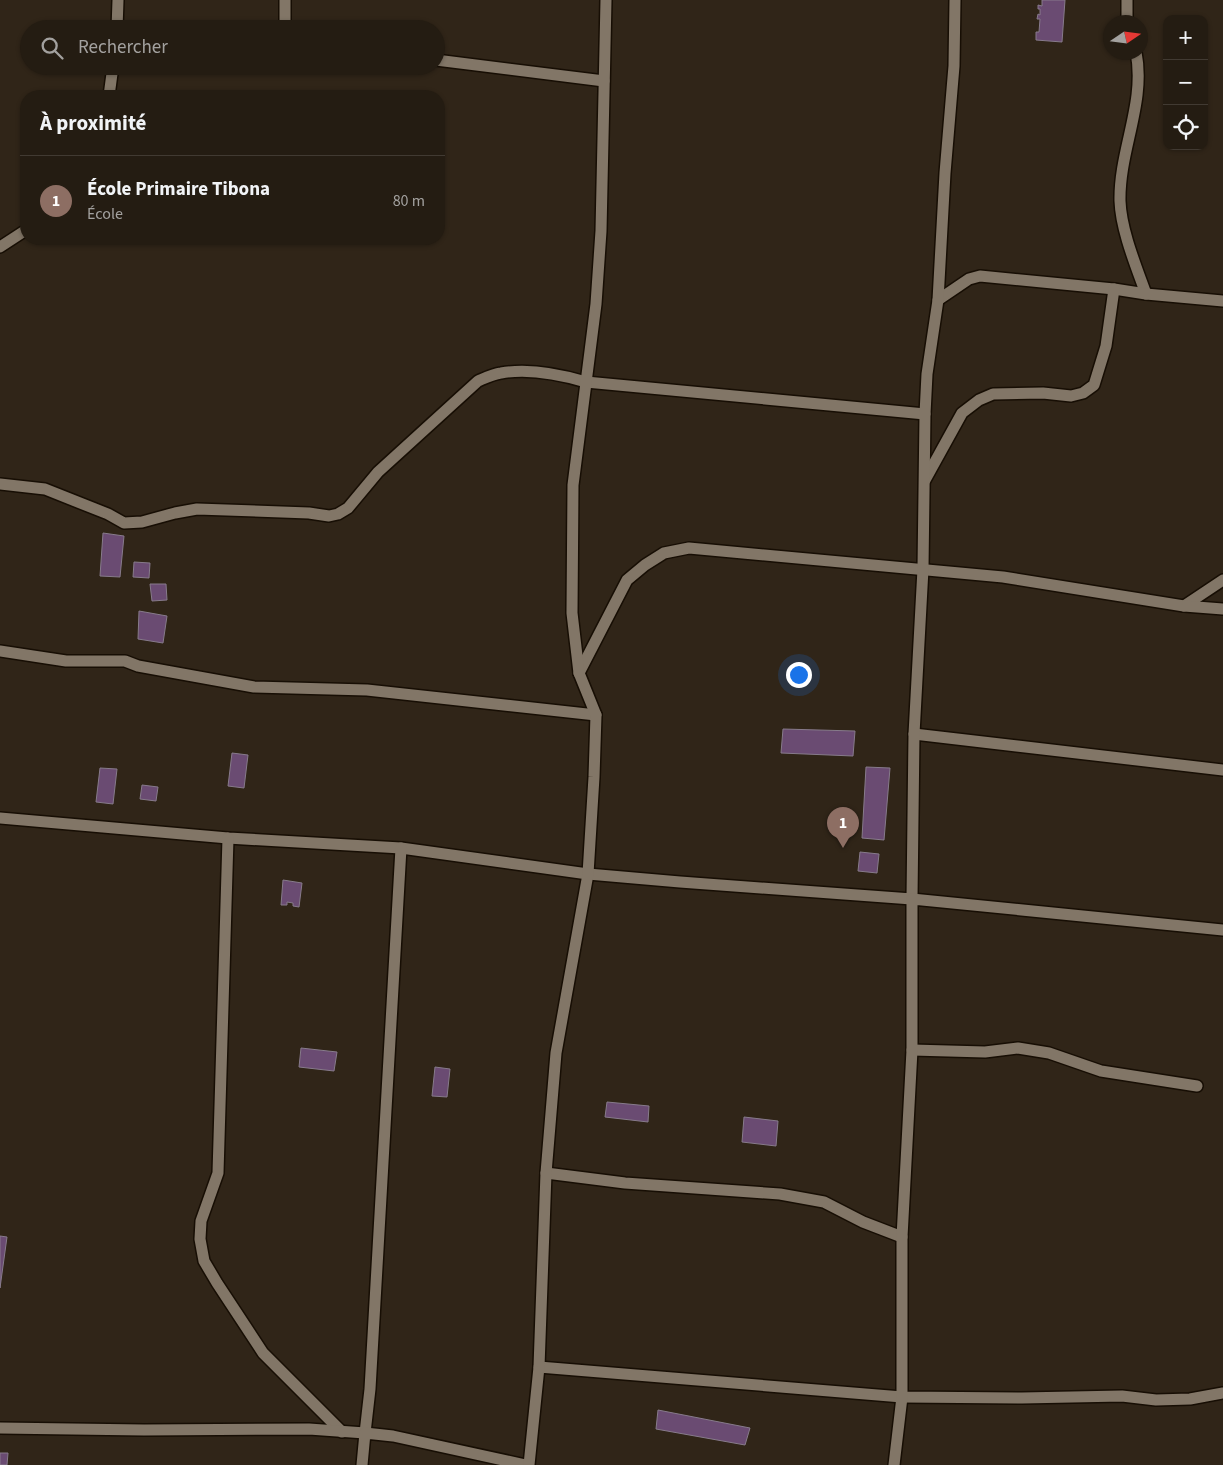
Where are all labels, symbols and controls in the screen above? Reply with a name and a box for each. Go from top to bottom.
north arrow [1103,15,1148,60]
map controls [1163,15,1208,150]
button: + [1163,15,1208,60]
search box [20,20,445,75]
icon: search [38,34,66,62]
text: Rechercher [78,34,168,61]
button: − [1163,60,1208,105]
button: locate [1163,105,1208,150]
text: À proximité [40,108,146,138]
text: École Primaire Tibona [87,176,270,203]
text: 1 [52,190,60,212]
text: 80 m [393,190,425,212]
text: École [87,203,123,225]
your location [786,662,812,688]
pin: 1 [827,807,859,848]

